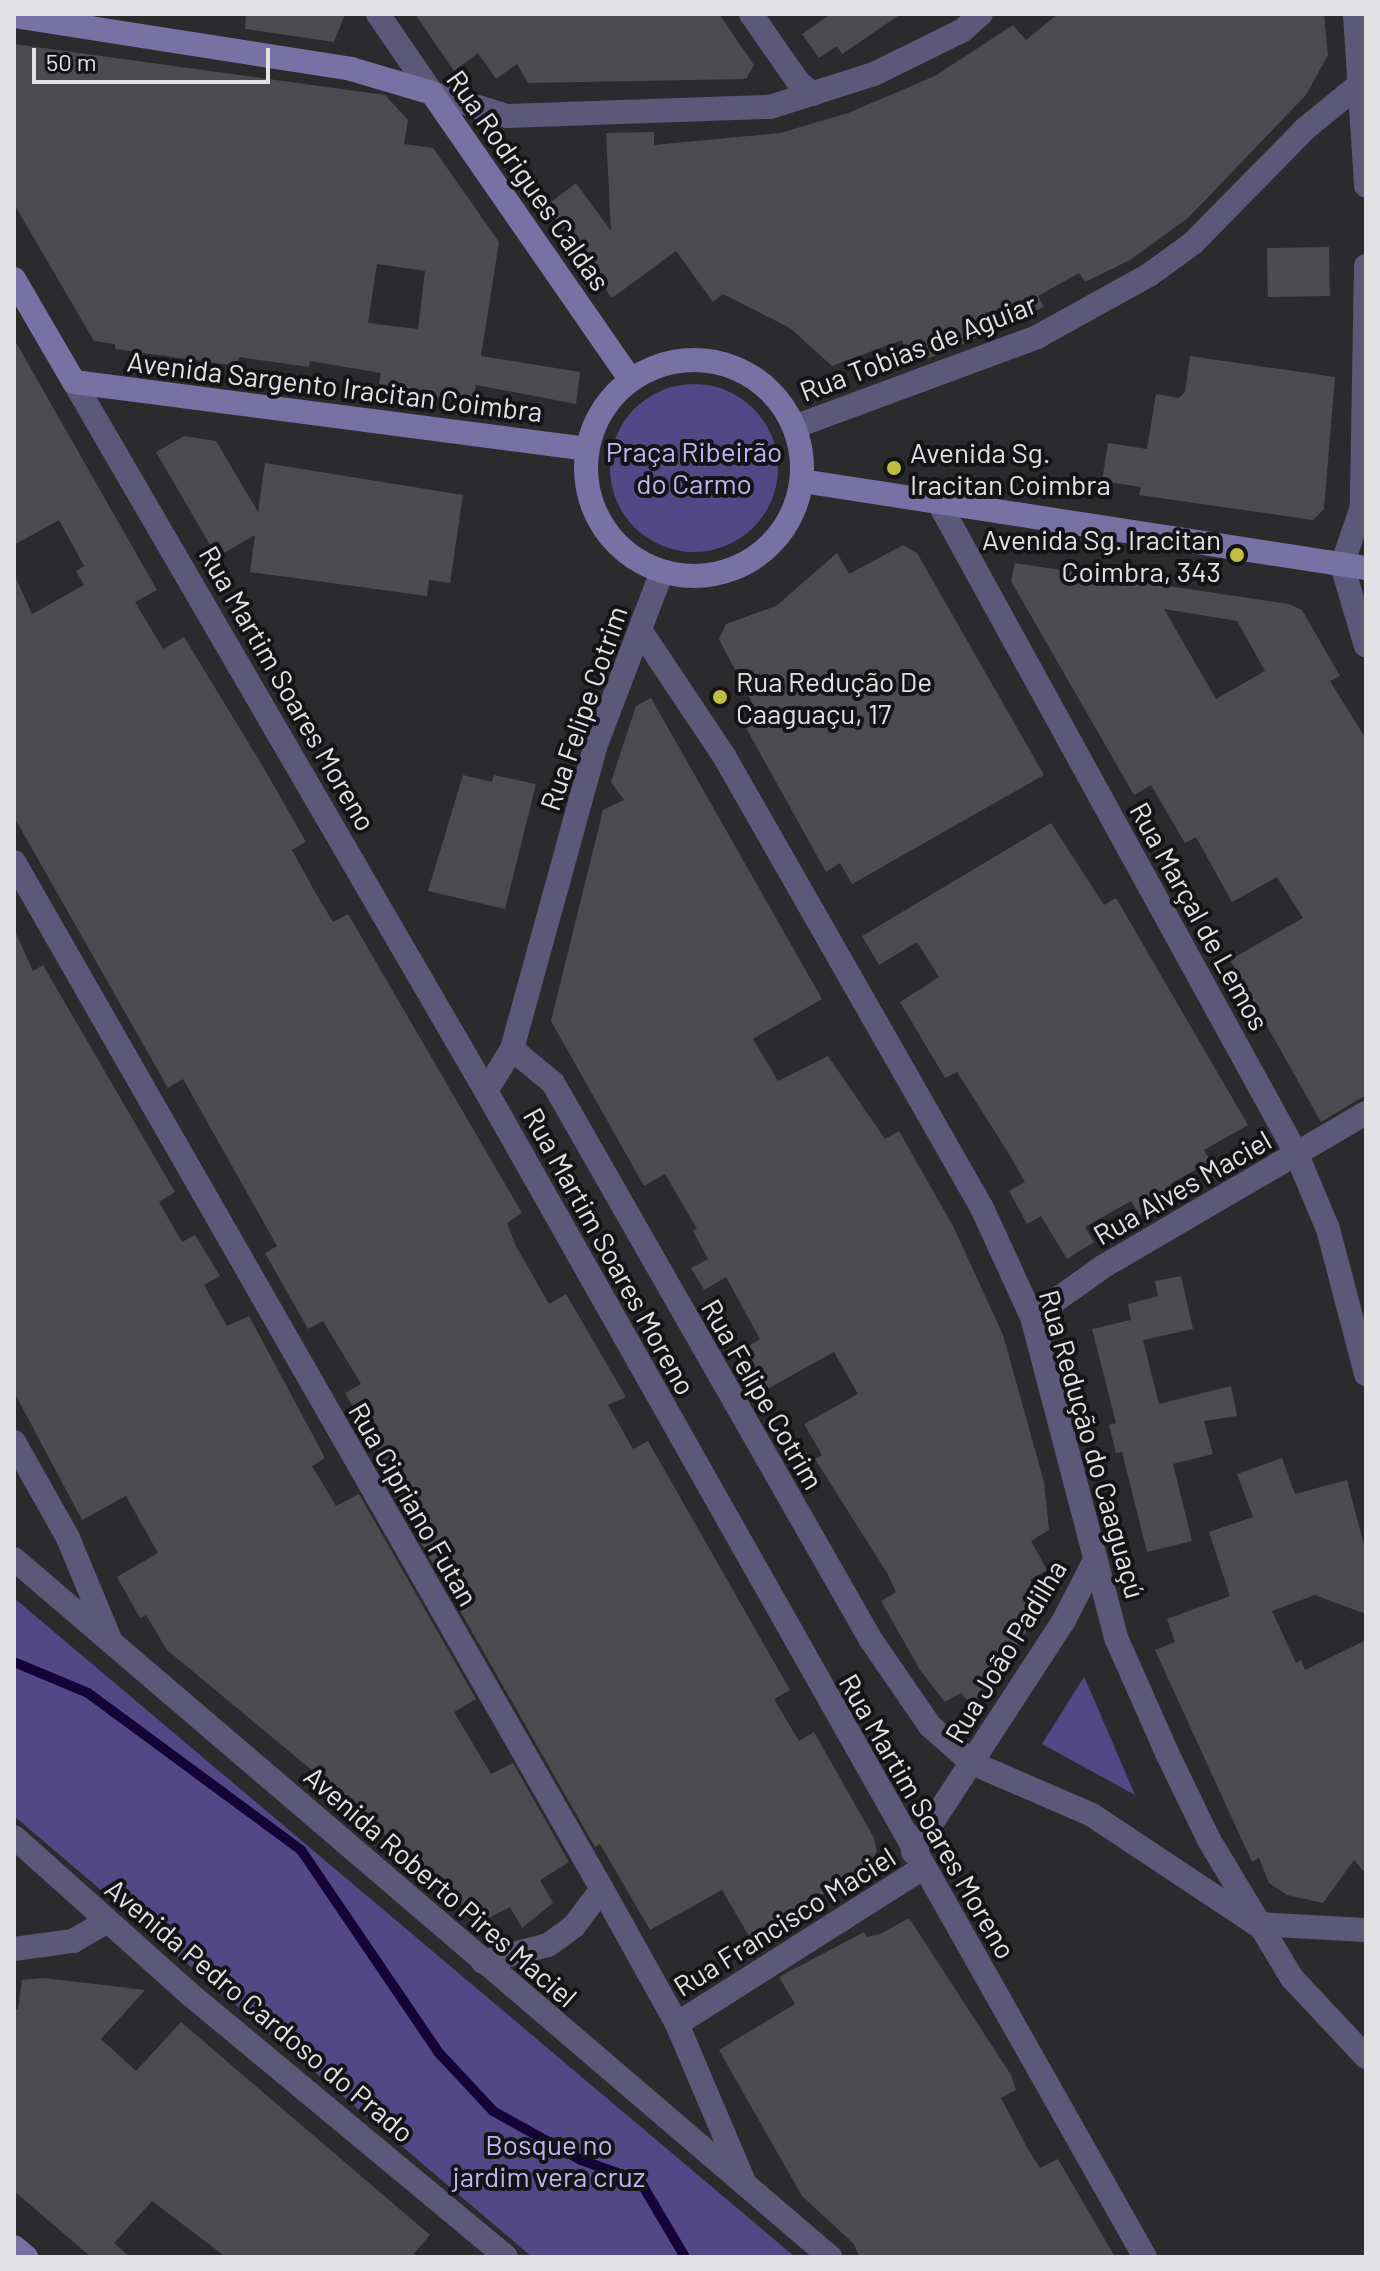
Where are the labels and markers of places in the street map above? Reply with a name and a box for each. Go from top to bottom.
place label: Avenida Sg. Iracitan Coimbra [910,435,1111,501]
marker: Avenida Sg. Iracitan Coimbra [885,459,903,477]
place label: Avenida Sg. Iracitan Coimbra, 343 [982,522,1221,588]
marker: Avenida Sg. Iracitan Coimbra, 343 [1228,546,1246,564]
place label: Rua Redução De Caaguaçu, 17 [736,664,932,730]
marker: Rua Redução De Caaguaçu, 17 [711,688,729,706]

